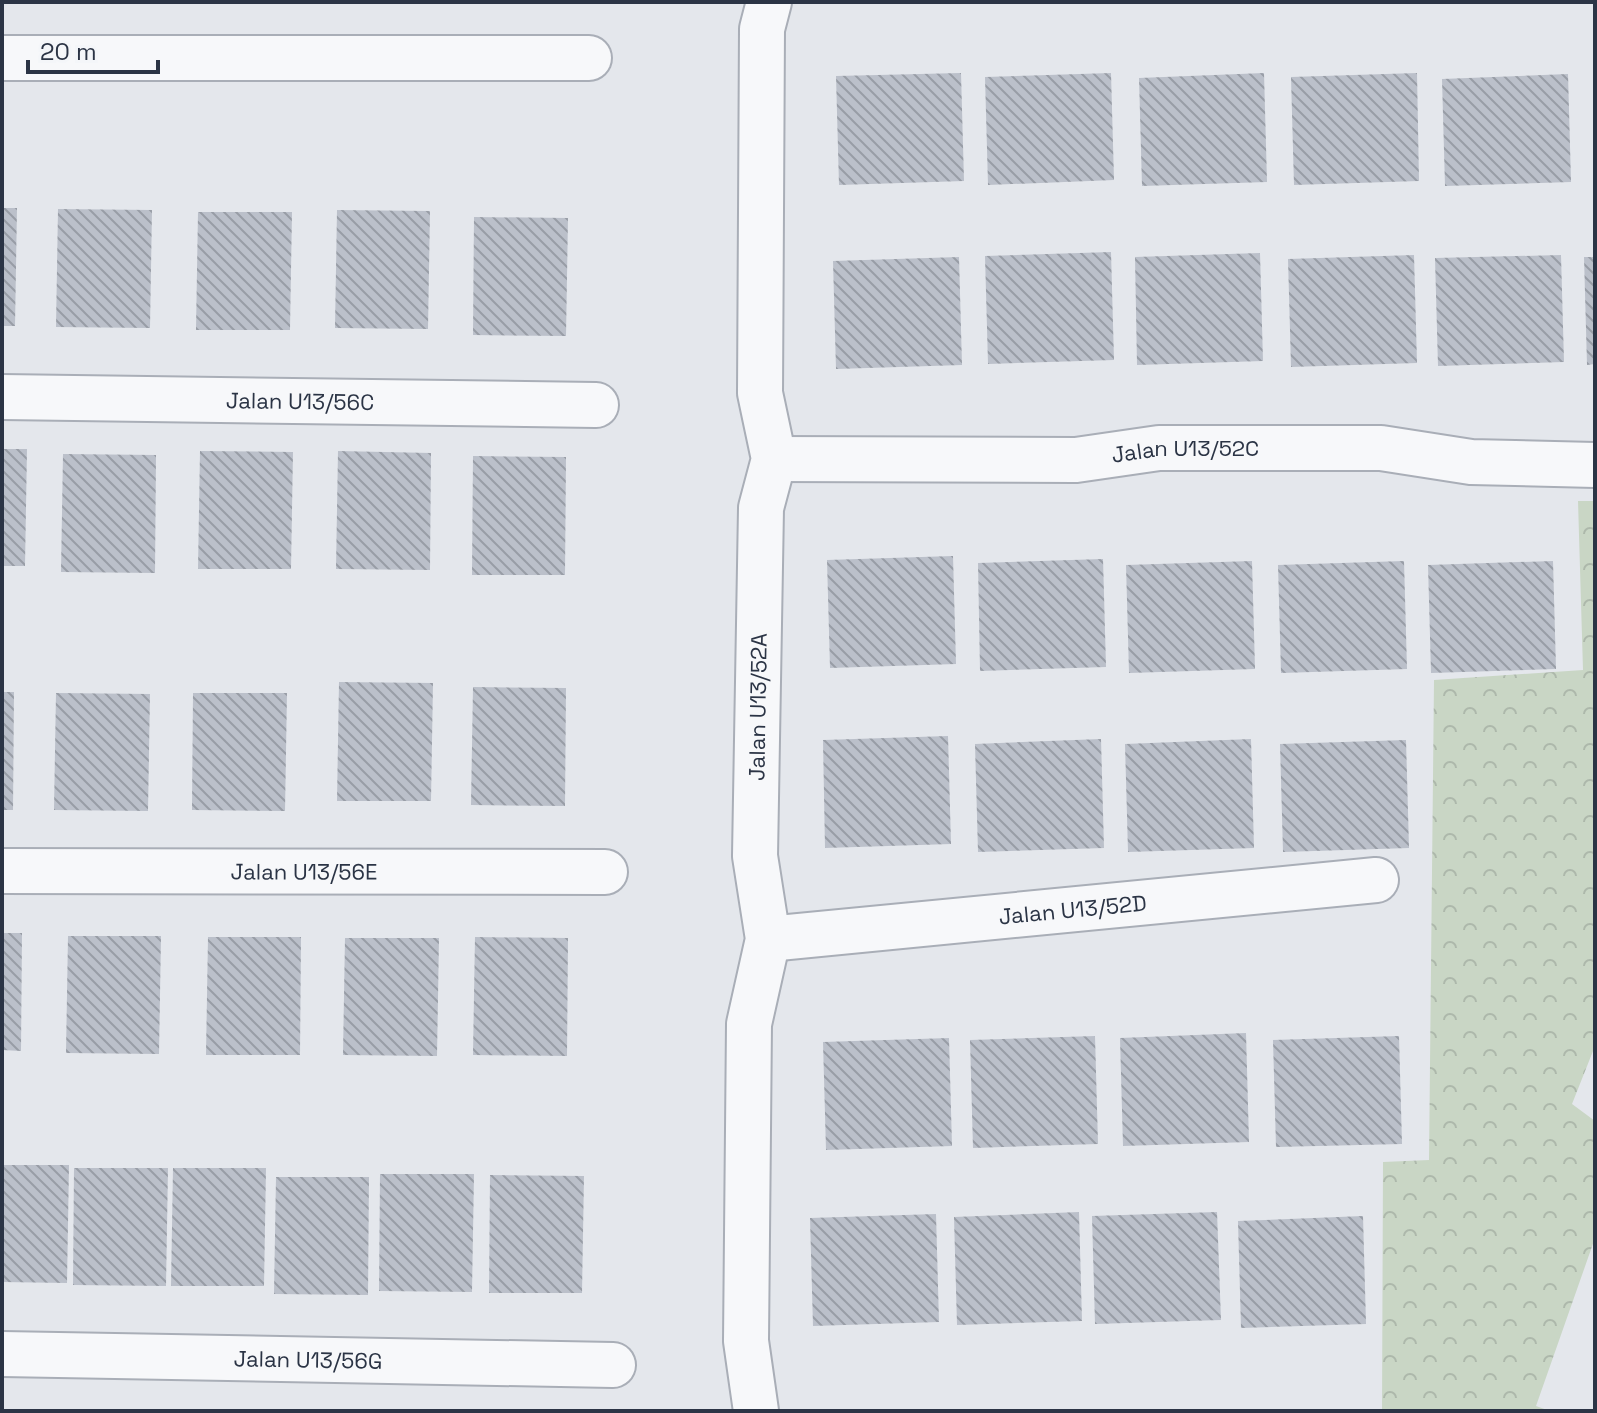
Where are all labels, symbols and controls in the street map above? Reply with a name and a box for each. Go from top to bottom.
scale bar [28,24,158,74]
text: 20 m [40,36,97,67]
street label: Jalan U13/56C [226,386,374,416]
street label: Jalan U13/52C [1110,434,1259,469]
street label: Jalan U13/52A [742,633,773,781]
street label: Jalan U13/56E [231,857,377,886]
street label: Jalan U13/52D [997,888,1148,931]
street label: Jalan U13/56G [233,1344,383,1375]

